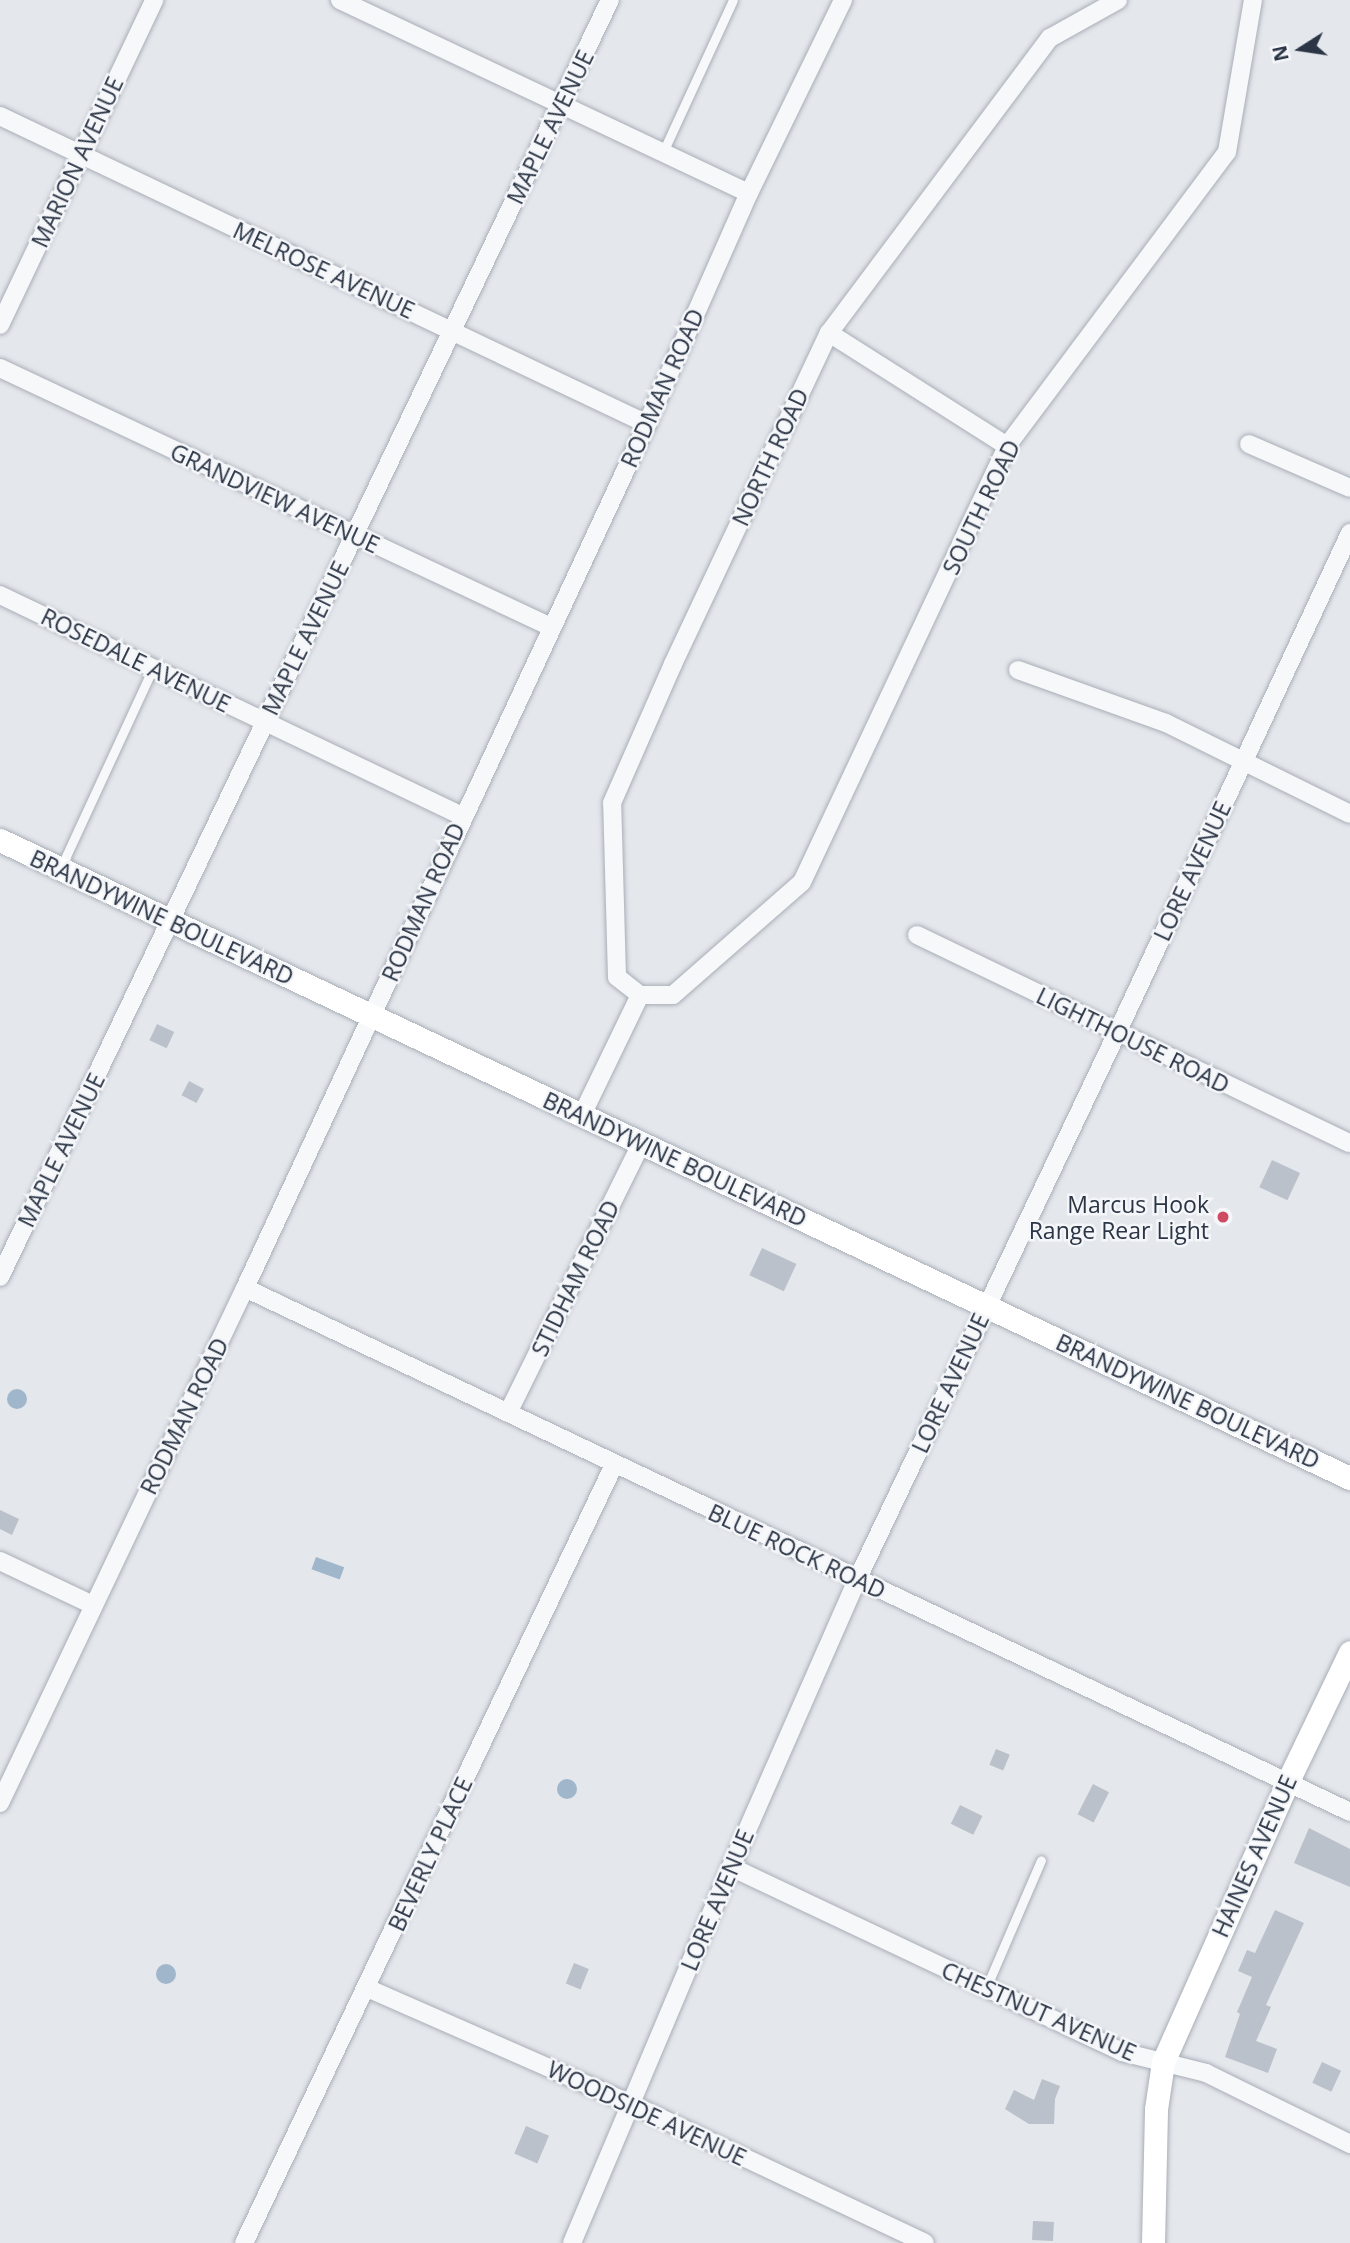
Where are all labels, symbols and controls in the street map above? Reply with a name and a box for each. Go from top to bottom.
north arrow [1266,14,1336,84]
text: N [1266,43,1295,64]
street label: MAPLE AVENUE [501,46,599,208]
street label: MARION AVENUE [25,72,129,252]
street label: MELROSE AVENUE [229,216,419,324]
street label: RODMAN ROAD [615,304,709,472]
street label: NORTH ROAD [726,384,814,530]
street label: SOUTH ROAD [937,435,1025,579]
street label: GRANDVIEW AVENUE [166,437,384,559]
street label: MAPLE AVENUE [256,557,354,719]
street label: ROSEDALE AVENUE [37,602,235,718]
street label: LORE AVENUE [1148,797,1236,945]
street label: RODMAN ROAD [376,818,470,986]
street label: BRANDYWINE BOULEVARD [26,844,298,990]
street label: LIGHTHOUSE ROAD [1032,981,1234,1099]
street label: MAPLE AVENUE [12,1069,110,1231]
street label: BRANDYWINE BOULEVARD [539,1086,811,1232]
place label: Marcus Hook Range Rear Light [1029,1190,1209,1244]
street label: STIDHAM ROAD [525,1196,625,1360]
marker: Marcus Hook Range Rear Light [1215,1209,1231,1225]
street label: LORE AVENUE [906,1309,994,1457]
street label: BRANDYWINE BOULEVARD [1052,1328,1324,1474]
street label: RODMAN ROAD [134,1333,234,1499]
street label: BLUE ROCK ROAD [704,1498,890,1604]
street label: HAINES AVENUE [1206,1771,1302,1941]
street label: BEVERLY PLACE [382,1773,478,1935]
street label: LORE AVENUE [675,1825,759,1975]
street label: CHESTNUT AVENUE [937,1956,1141,2066]
street label: WOODSIDE AVENUE [543,2055,751,2171]

